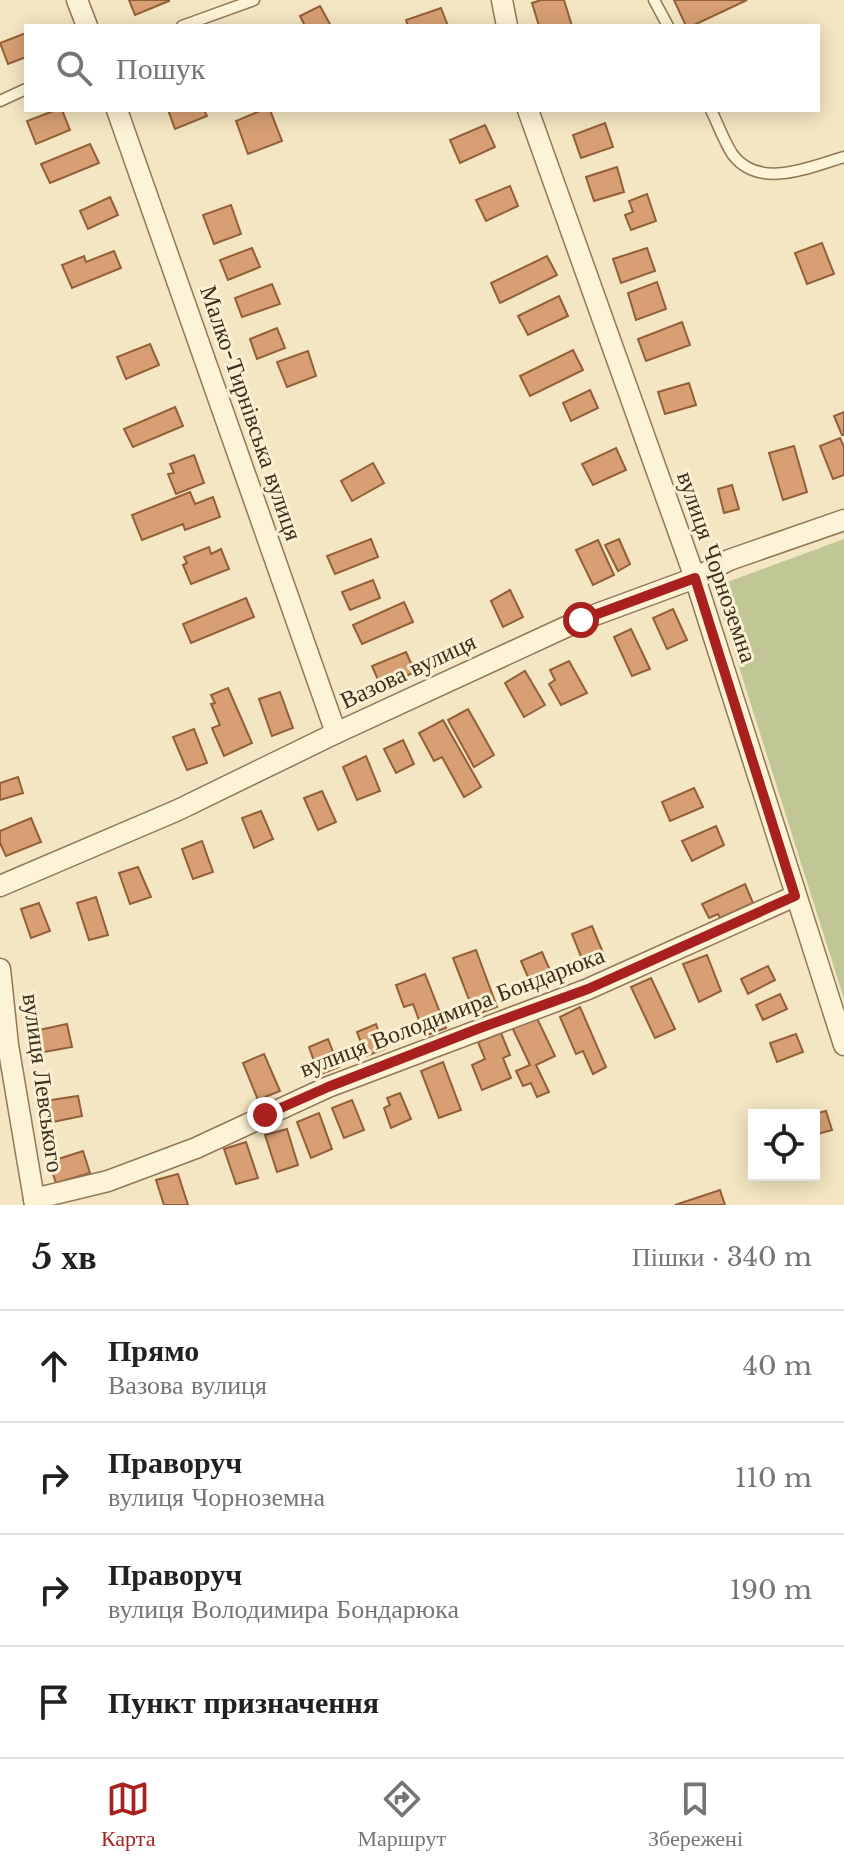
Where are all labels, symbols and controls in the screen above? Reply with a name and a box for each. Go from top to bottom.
search box [24,24,820,112]
icon: search [52,46,96,90]
text: Пошук [116,50,205,87]
street label: Малко-Тирнівська вулиця [194,281,309,544]
street label: вулиця Чорноземна [671,467,764,667]
route start [563,602,599,638]
street label: Вазова вулиця [335,626,480,715]
street label: вулиця Володимира Бондарюка [295,940,609,1083]
street label: вулиця Левського [17,992,70,1174]
route end [247,1097,283,1133]
map controls [748,1109,820,1181]
button: locate [748,1109,820,1181]
text: 5 хв [32,1236,97,1278]
text: Пішки · 340 m [632,1241,812,1273]
text: Прямо [108,1332,199,1369]
icon: ahead [32,1344,76,1388]
text: 40 m [743,1350,812,1382]
text: Вазова вулиця [108,1369,267,1401]
text: Праворуч [108,1444,242,1481]
icon: right [32,1456,76,1500]
text: 110 m [735,1462,812,1494]
text: вулиця Чорноземна [108,1481,325,1513]
text: Праворуч [108,1556,242,1593]
icon: right [32,1568,76,1612]
text: 190 m [730,1574,812,1606]
text: вулиця Володимира Бондарюка [108,1593,459,1625]
icon: arrive [32,1680,76,1724]
text: Пункт призначення [108,1684,379,1721]
tab: Карта [101,1777,155,1852]
tab: Маршрут [357,1777,446,1852]
tab: Збережені [648,1777,743,1852]

